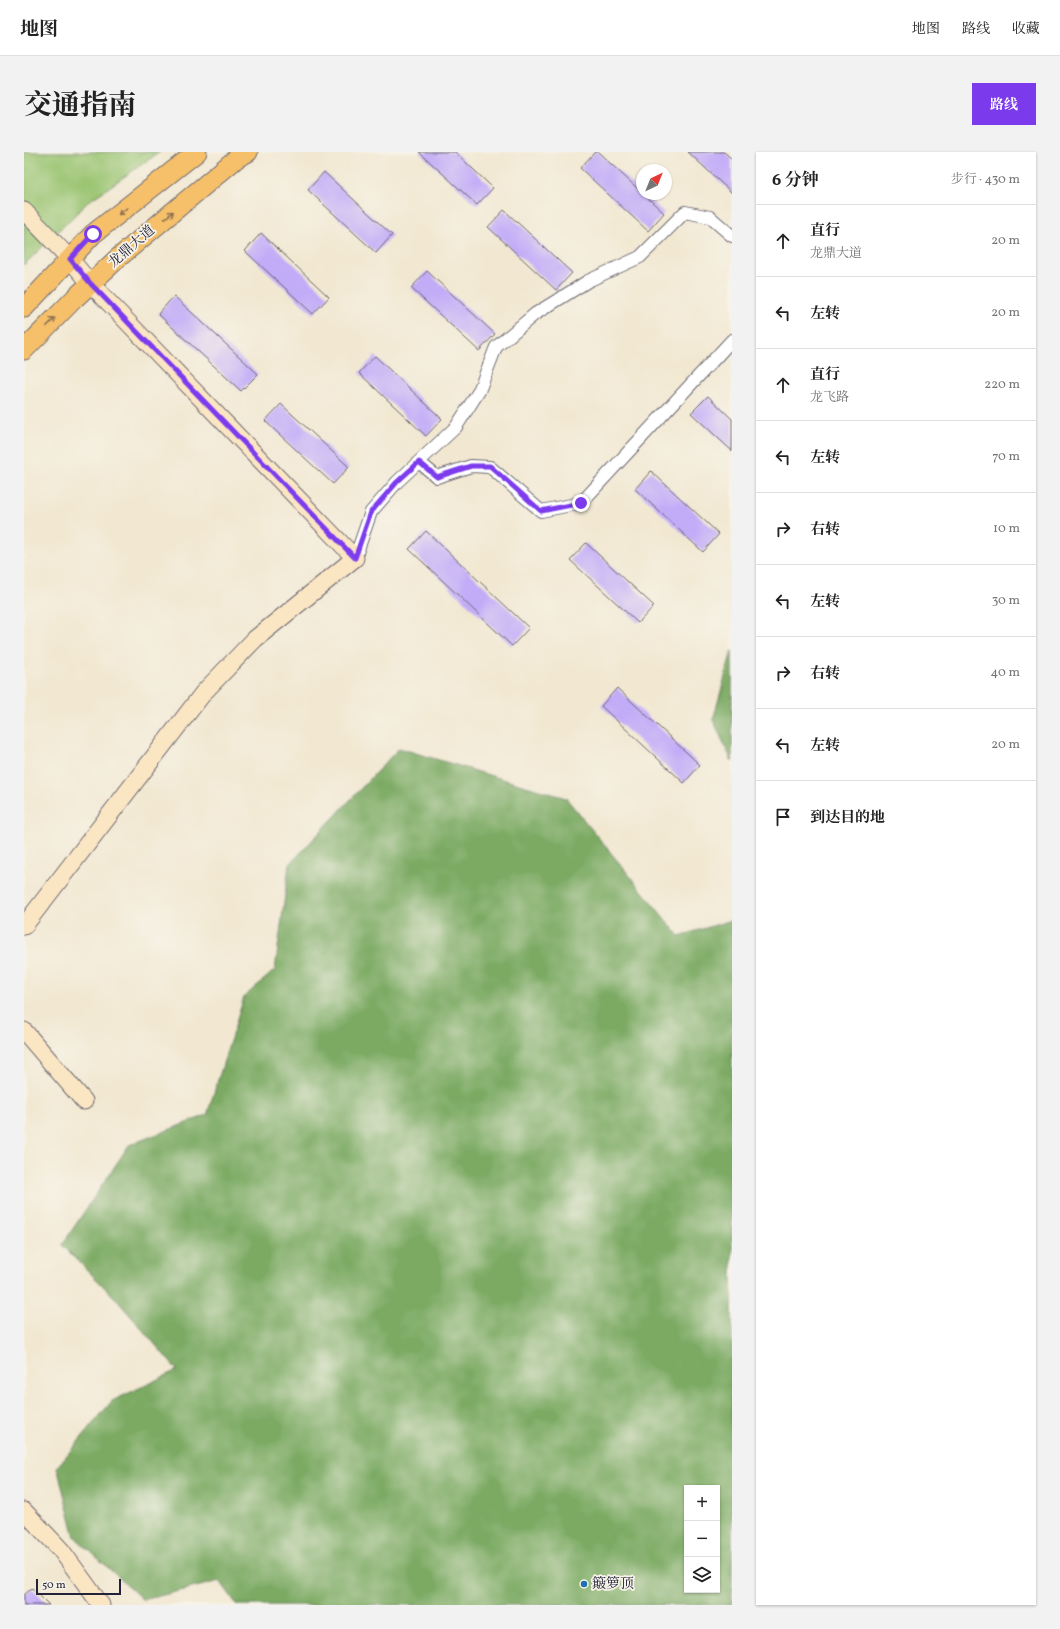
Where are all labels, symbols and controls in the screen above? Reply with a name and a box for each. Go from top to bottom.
text: 地图 [20,17,58,43]
text: 地图 [912,20,940,39]
text: 路线 [962,20,990,39]
text: 收藏 [1012,20,1040,39]
button: 路线 [972,83,1036,125]
text: 交通指南 [24,87,136,126]
north arrow [636,164,672,200]
text: 6 分钟 [772,169,819,192]
text: 步行 · 430 m [951,171,1020,189]
one-way arrow [117,206,128,215]
one-way arrow [164,210,175,219]
street label: 龙鼎大道 [105,221,159,273]
text: 直行 [810,221,840,242]
route start [84,225,102,243]
icon: ahead [772,230,794,252]
text: 20 m [991,232,1020,250]
text: 龙鼎大道 [810,245,862,263]
icon: left [772,302,794,324]
text: 左转 [810,304,840,325]
text: 20 m [991,304,1020,322]
one-way arrow [46,317,56,327]
text: 直行 [810,365,840,386]
icon: ahead [772,374,794,396]
text: 220 m [984,376,1020,394]
text: 龙飞路 [810,389,849,407]
icon: left [772,446,794,468]
text: 左转 [810,448,840,469]
text: 70 m [992,448,1020,466]
route end [572,494,590,512]
icon: right [772,518,794,540]
text: 右转 [810,520,840,541]
text: 10 m [993,520,1020,538]
icon: left [772,590,794,612]
text: 左转 [810,592,840,613]
text: 30 m [992,592,1020,610]
icon: right [772,662,794,684]
text: 右转 [810,664,840,685]
text: 40 m [991,664,1020,682]
icon: left [772,734,794,756]
text: 左转 [810,736,840,757]
text: 20 m [991,736,1020,754]
icon: arrive [772,806,794,828]
text: 到达目的地 [810,808,885,829]
map controls [684,1485,720,1593]
button: + [684,1485,720,1521]
button: − [684,1521,720,1557]
button: layers [684,1557,720,1593]
place label: 簸箩顶 [592,1575,634,1594]
scale bar [36,1577,121,1596]
text: 50 m [42,1578,66,1593]
marker: 簸箩顶 [579,1579,589,1589]

